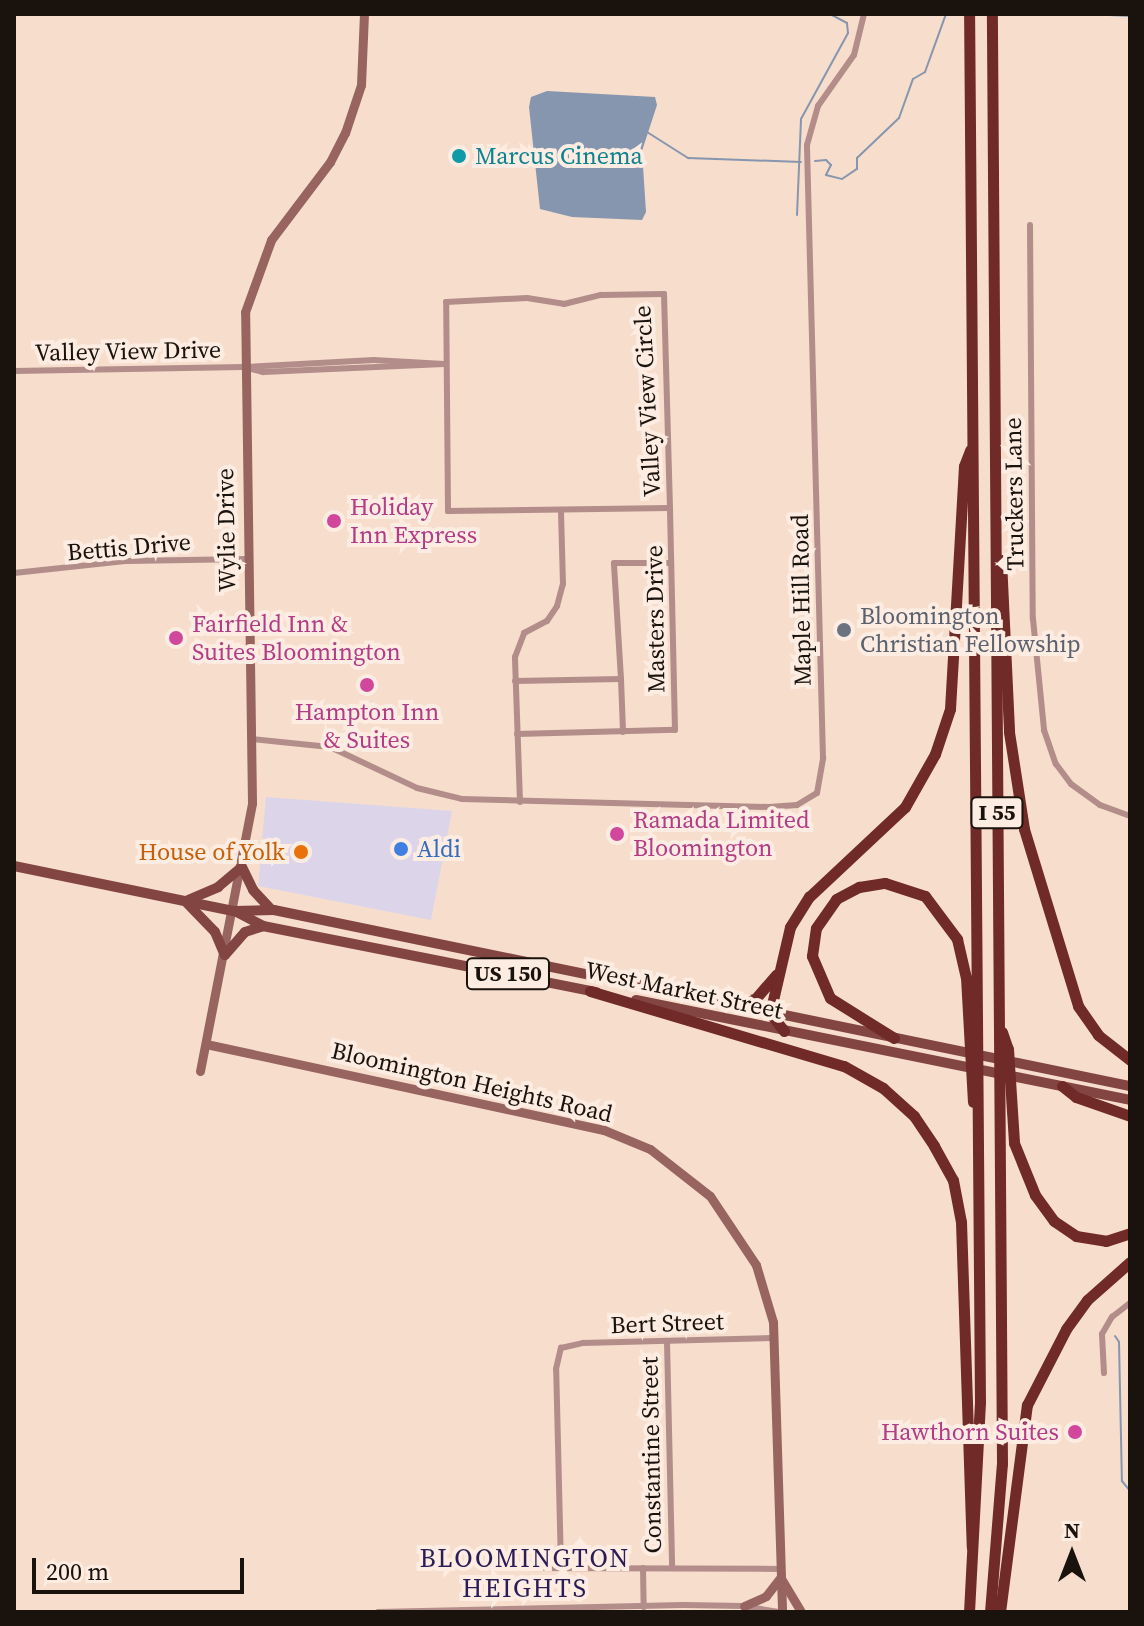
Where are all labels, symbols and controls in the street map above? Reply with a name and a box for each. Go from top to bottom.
place label: Marcus Cinema [475,142,643,170]
marker: Marcus Cinema [450,147,468,165]
street label: Valley View Circle [628,304,666,498]
street label: Valley View Drive [34,335,222,367]
street label: Truckers Lane [998,417,1030,571]
street label: Wylie Drive [211,468,241,592]
place label: Holiday Inn Express [350,493,477,549]
marker: Holiday Inn Express [325,512,343,530]
street label: Maple Hill Road [785,514,817,686]
street label: Bettis Drive [66,527,192,567]
street label: Masters Drive [639,545,671,693]
place label: Bloomington Christian Fellowship [860,602,1080,658]
place label: Fairfield Inn & Suites Bloomington [192,610,401,666]
marker: Bloomington Christian Fellowship [835,621,853,639]
marker: Fairfield Inn & Suites Bloomington [167,629,185,647]
marker: Hampton Inn & Suites [358,676,376,694]
place label: Hampton Inn & Suites [295,698,439,754]
road number: I 55 [969,795,1025,831]
place label: Ramada Limited Bloomington [633,806,810,862]
marker: Ramada Limited Bloomington [608,825,626,843]
place label: Aldi [417,835,461,863]
place label: House of Yolk [138,838,285,866]
marker: Aldi [392,840,410,858]
marker: House of Yolk [292,843,310,861]
street label: West Market Street [583,955,785,1025]
road number: US 150 [464,956,552,992]
street label: Bloomington Heights Road [329,1036,615,1128]
street label: Bert Street [610,1307,724,1339]
street label: Constantine Street [635,1356,667,1554]
place label: Hawthorn Suites [881,1418,1059,1446]
marker: Hawthorn Suites [1066,1423,1084,1441]
north arrow [1032,1514,1112,1594]
text: N [1064,1515,1080,1545]
scale bar [36,1542,248,1592]
district label: BLOOMINGTON HEIGHTS [420,1543,630,1604]
text: 200 m [46,1555,109,1588]

